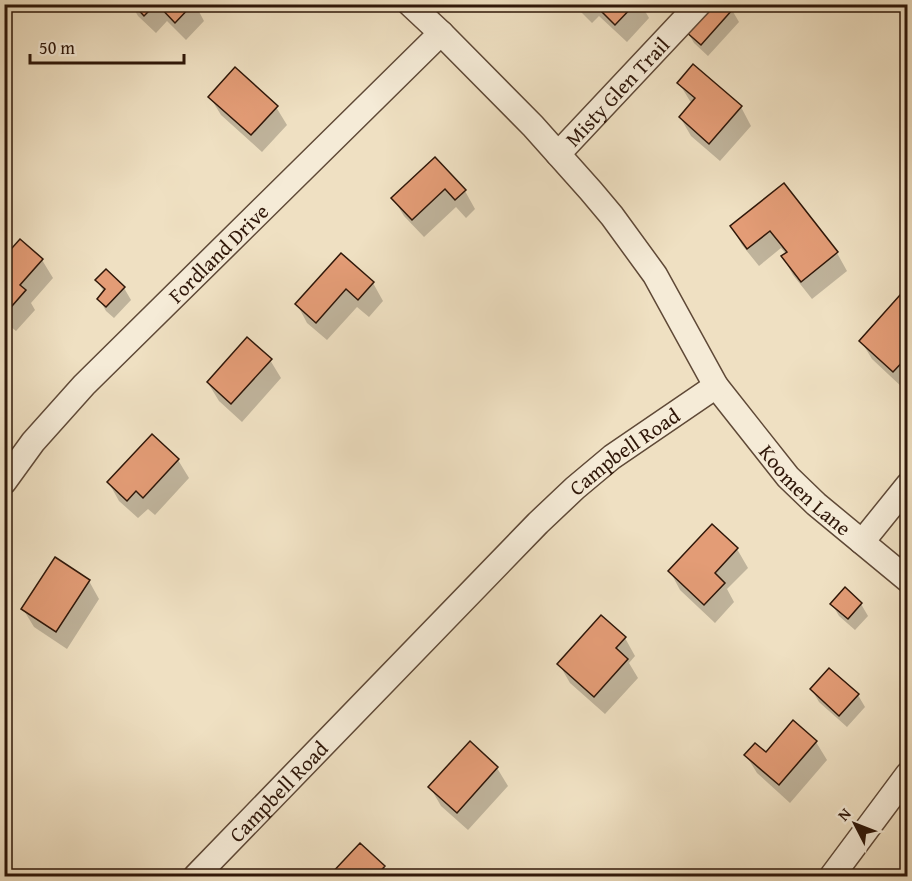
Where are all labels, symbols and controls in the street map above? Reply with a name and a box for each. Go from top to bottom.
scale bar [30,27,184,65]
street label: Misty Glen Trail [557,29,676,153]
text: 50 m [39,34,75,61]
street label: Fordland Drive [161,196,275,310]
street label: Campbell Road [562,399,686,502]
street label: Koomen Lane [752,437,858,543]
street label: Campbell Road [221,733,335,849]
north arrow [825,794,885,854]
text: N [831,802,857,826]

